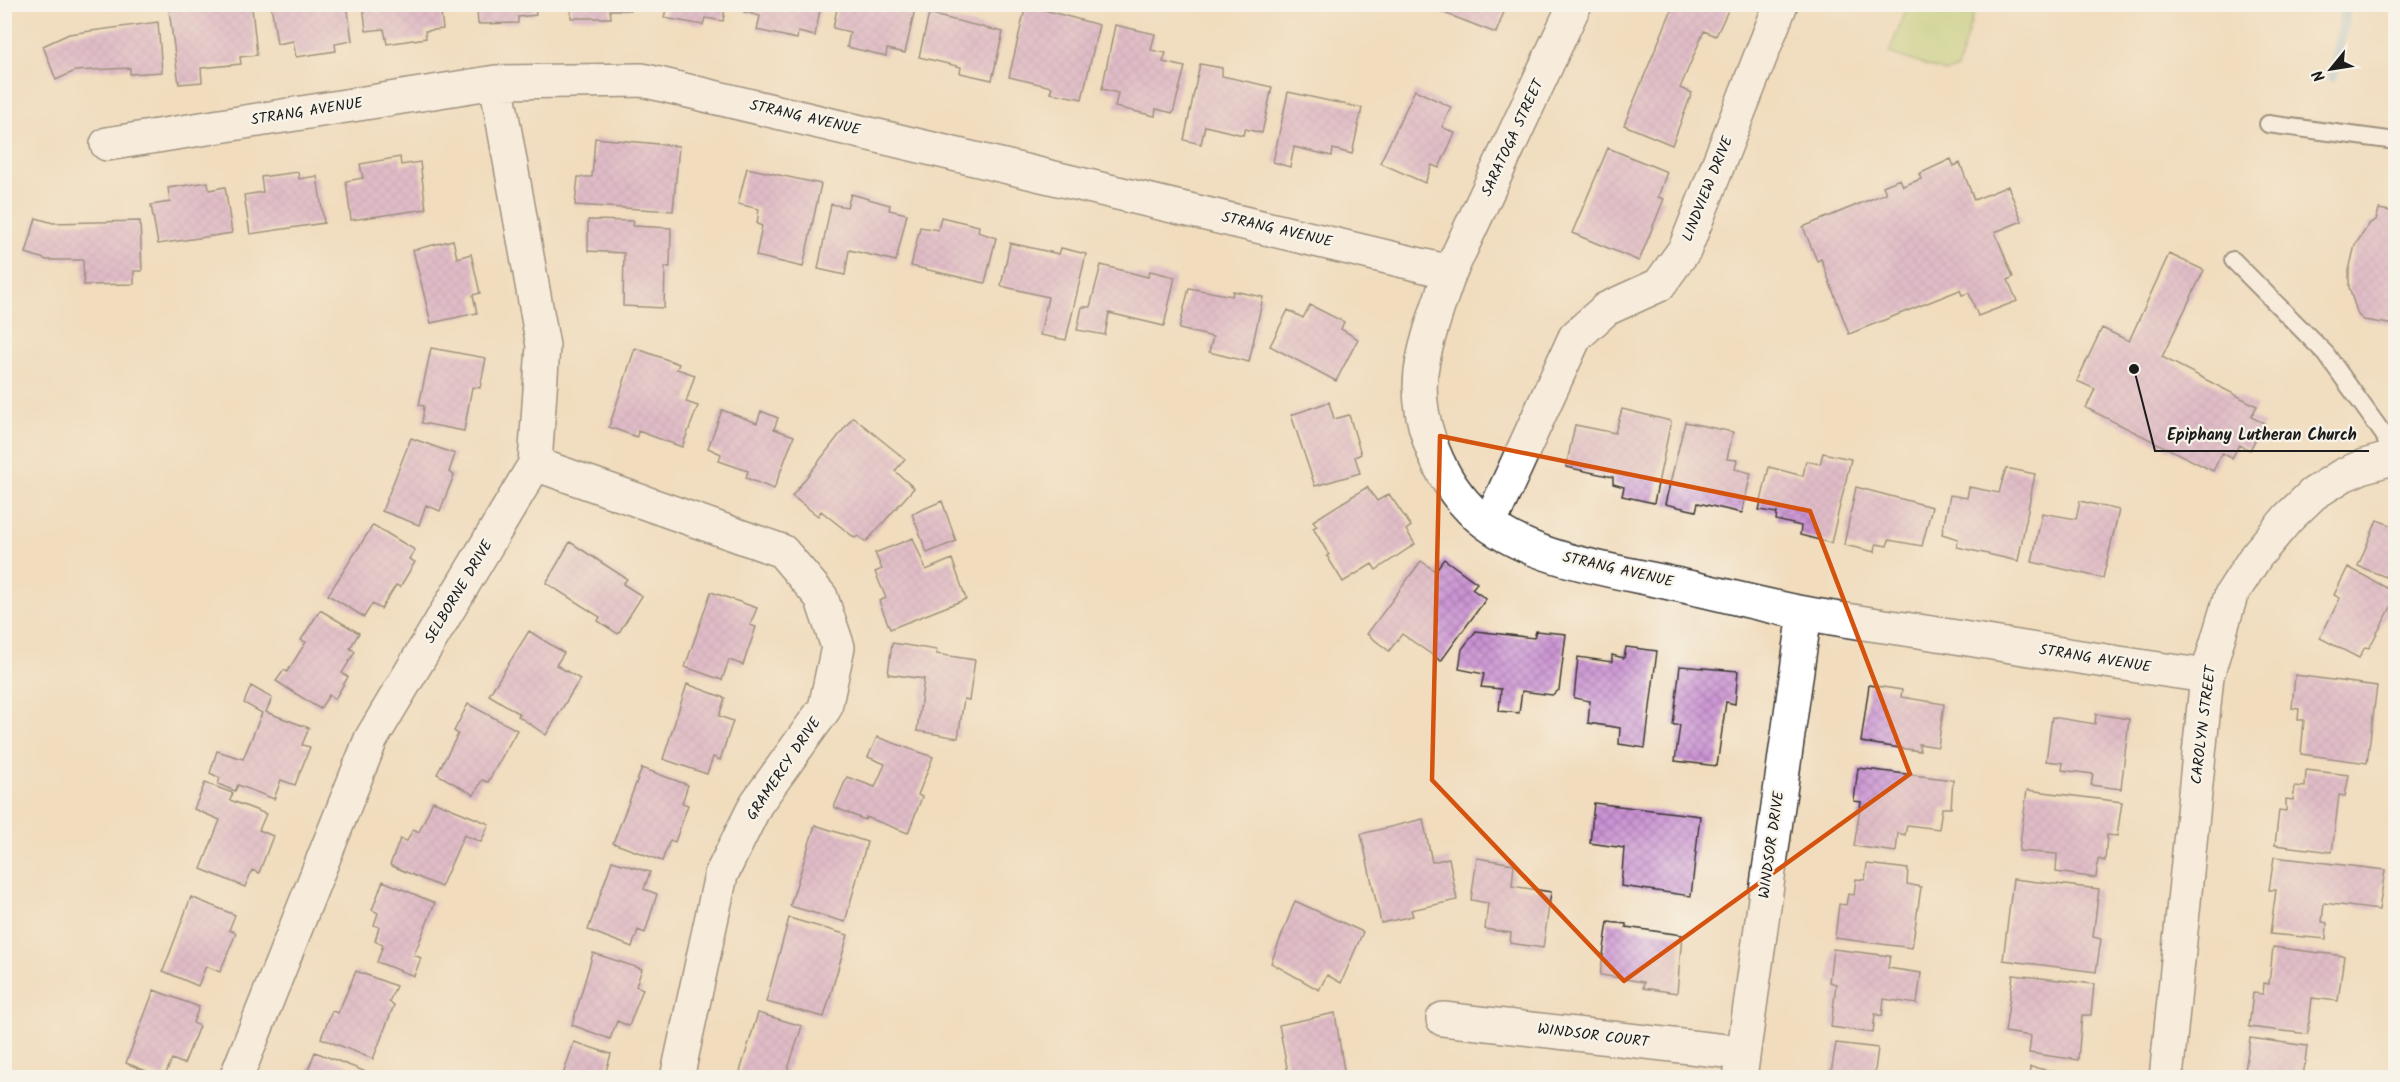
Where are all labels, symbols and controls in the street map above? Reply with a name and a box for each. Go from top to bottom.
north arrow [2301,39,2361,99]
text: N [2306,65,2333,86]
street label: SARATOGA STREET [1475,74,1552,201]
street label: STRANG AVENUE [249,91,366,133]
street label: STRANG AVENUE [747,94,864,143]
street label: LINDVIEW DRIVE [1676,132,1740,245]
street label: STRANG AVENUE [1219,206,1336,255]
callout: Epiphany Lutheran Church [2155,417,2369,451]
text: Epiphany Lutheran Church [2167,423,2357,448]
street label: SELBORNE DRIVE [419,535,500,648]
street label: STRANG AVENUE [1560,546,1677,595]
street label: STRANG AVENUE [2037,638,2154,680]
street label: CAROLYN STREET [2185,662,2223,786]
street label: GRAMERCY DRIVE [741,712,828,825]
street label: WINDSOR DRIVE [1753,789,1792,900]
street label: WINDSOR COURT [1536,1017,1652,1055]

